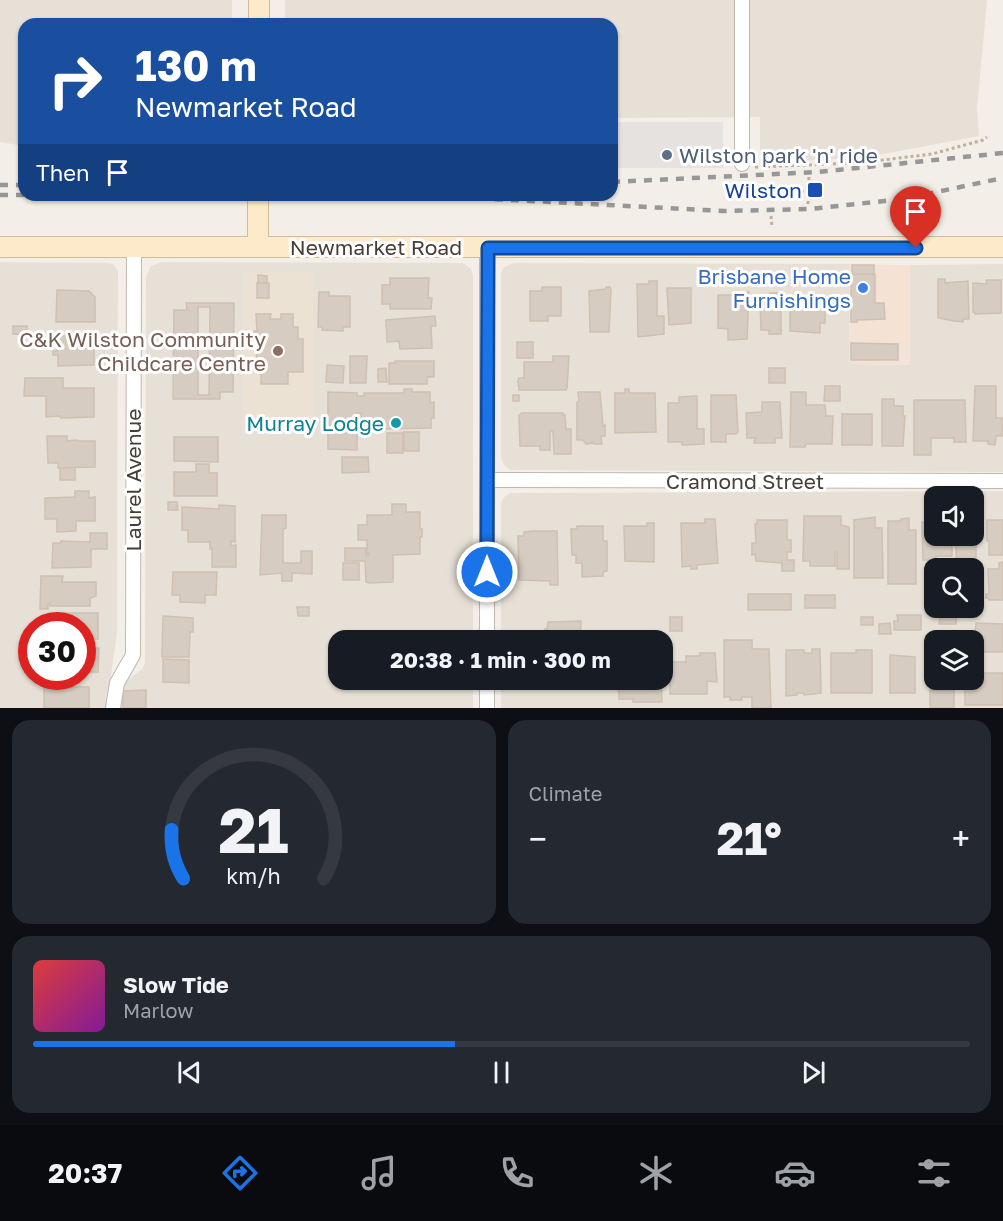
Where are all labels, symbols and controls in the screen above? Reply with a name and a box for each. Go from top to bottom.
text: 130 m [135,40,257,90]
icon: right [36,42,114,120]
text: Newmarket Road [135,91,357,123]
place label: Wilston park 'n' ride [679,142,878,168]
marker: Wilston park 'n' ride [660,148,674,162]
icon: arrive [101,156,134,189]
text: Then [36,159,89,186]
place label: Wilston [724,177,802,203]
marker: Wilston [806,181,824,199]
pin [890,186,941,248]
icon: arrive [899,195,932,228]
street label: Newmarket Road [290,234,462,260]
place label: Brisbane Home Furnishings [698,263,851,313]
marker: Brisbane Home Furnishings [856,281,870,295]
place label: C&K Wilston Community Childcare Centre [19,326,266,376]
marker: C&K Wilston Community Childcare Centre [271,344,285,358]
street label: Laurel Avenue [120,408,146,552]
place label: Murray Lodge [246,410,384,436]
marker: Murray Lodge [389,416,403,430]
street label: Cramond Street [666,468,824,494]
map controls [924,486,984,690]
button: sound [924,486,984,546]
position arrow [455,540,519,604]
button: search [924,558,984,618]
speed limit sign: 30 [18,612,96,690]
button: layers [924,630,984,690]
text: 20:38 · 1 min · 300 m [390,646,611,673]
text: Climate [529,781,602,805]
text: 21 [219,792,289,867]
text: 21° [717,811,782,865]
text: − [529,819,547,858]
text: + [952,819,970,858]
text: km/h [226,863,281,889]
text: Slow Tide [123,971,229,998]
text: Marlow [123,998,194,1022]
icon: previous [173,1056,206,1089]
icon: pause [485,1056,518,1089]
icon: next [797,1056,830,1089]
icon: directions [219,1152,261,1194]
icon: music [358,1152,400,1194]
icon: phone [496,1152,538,1194]
icon: climate [635,1152,677,1194]
icon: car [774,1152,816,1194]
icon: filters [913,1152,955,1194]
text: 20:37 [48,1157,122,1189]

